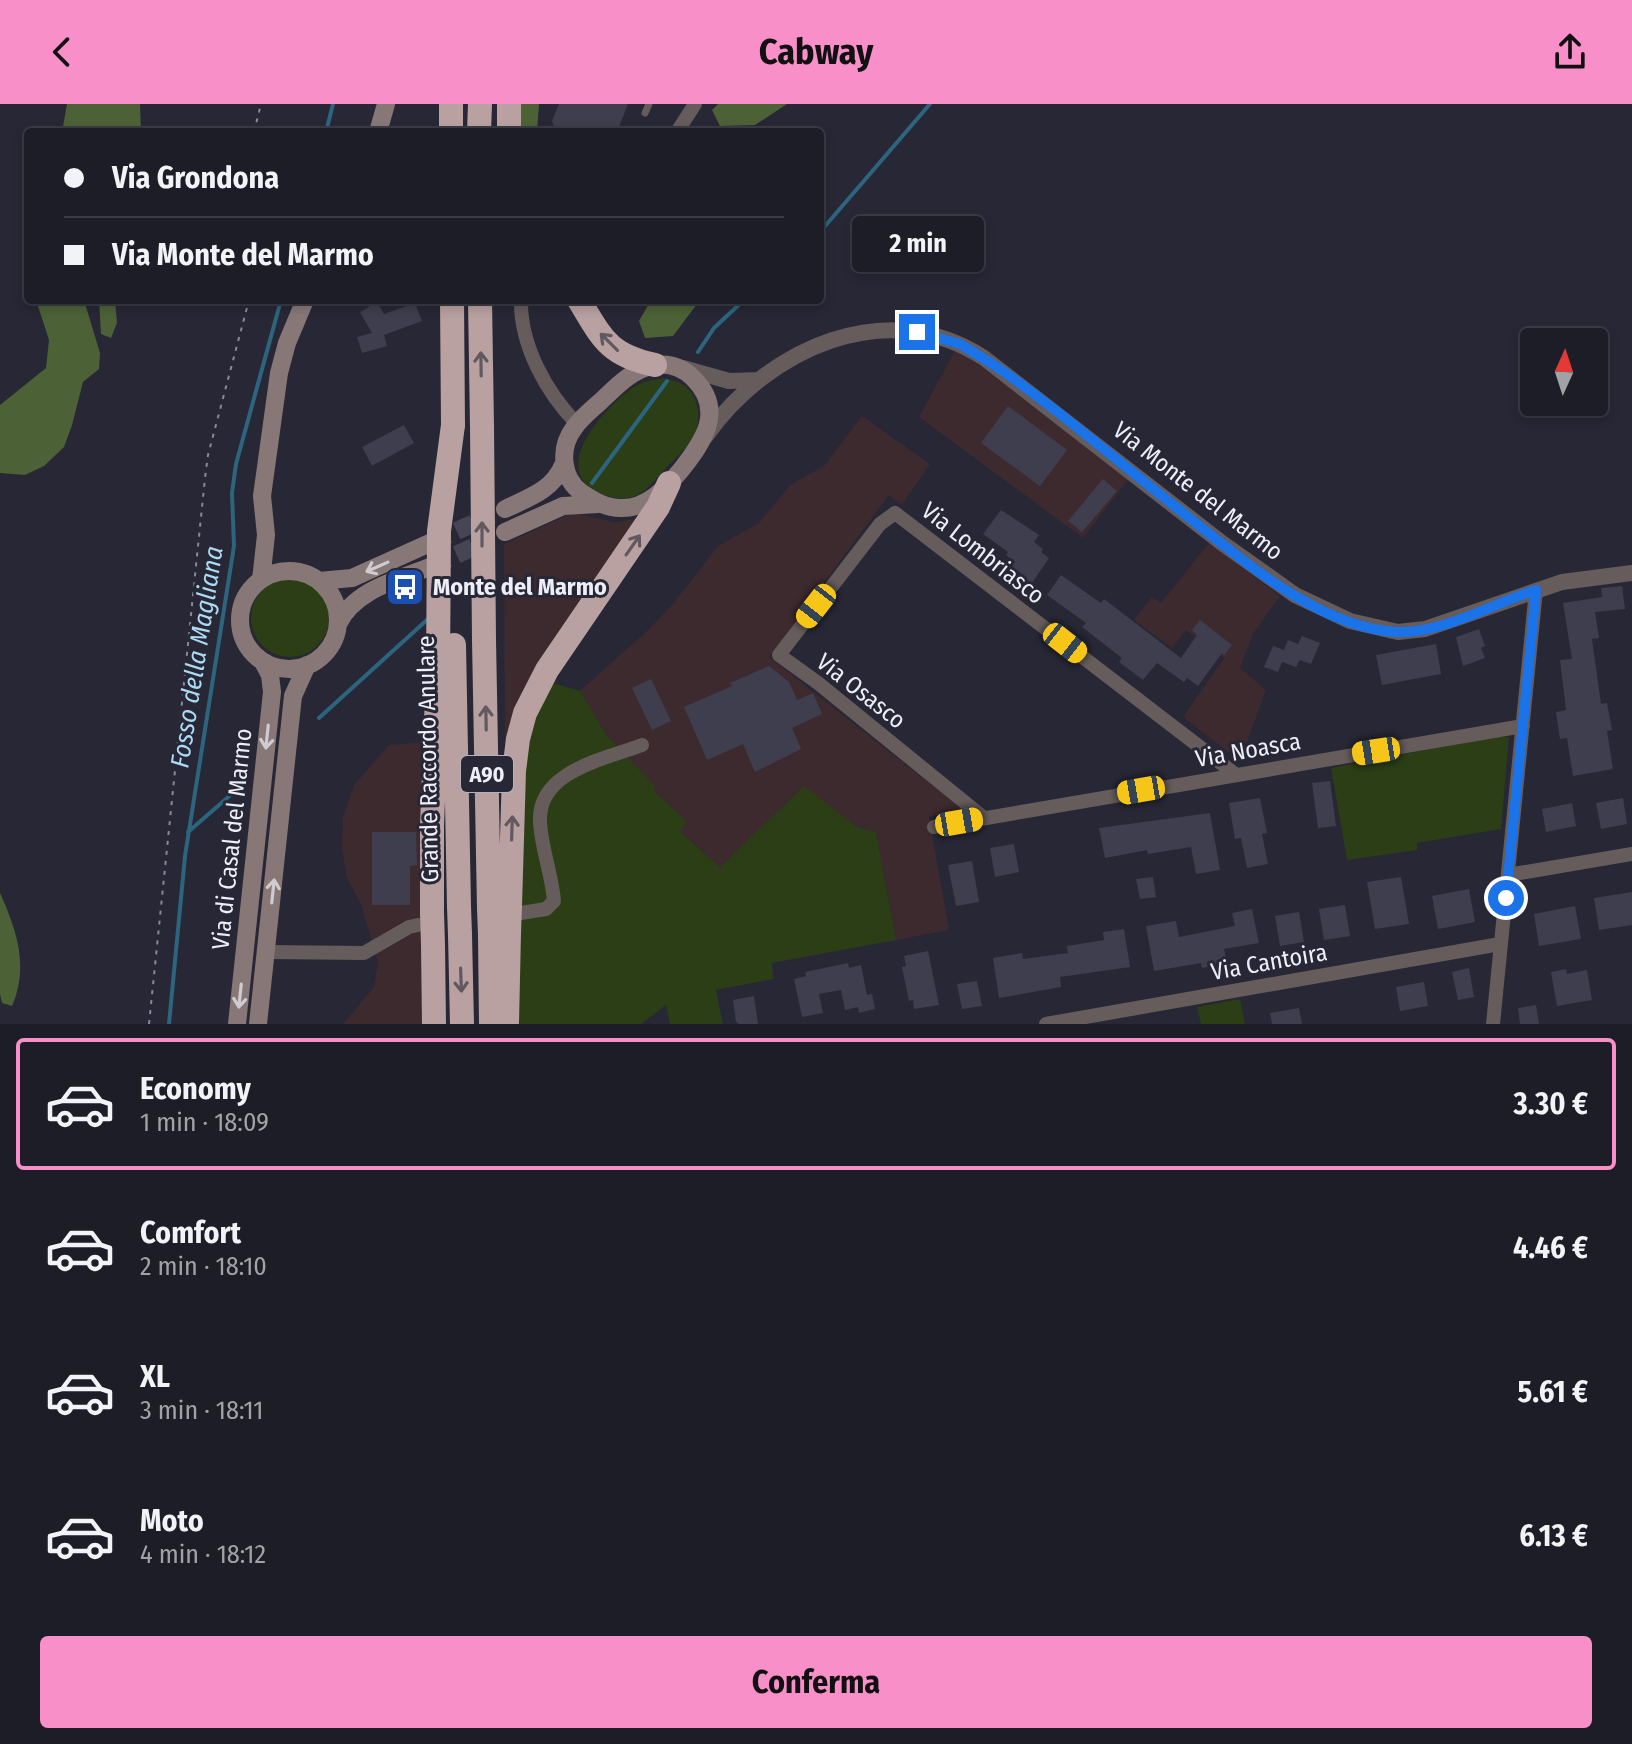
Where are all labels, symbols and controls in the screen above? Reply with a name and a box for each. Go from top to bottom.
icon: back [40,30,84,74]
text: Cabway [759,30,873,74]
icon: share [1548,30,1592,74]
text: Via Grondona [112,160,279,196]
callout: 2 min [851,216,983,272]
text: 2 min [889,228,947,259]
text: Via Monte del Marmo [112,237,374,273]
route end [899,314,935,350]
north arrow [1520,328,1608,416]
map controls [1520,328,1608,416]
one-way arrow [599,333,619,352]
one-way arrow [473,351,489,378]
street label: Via Monte del Marmo [1107,416,1289,566]
street label: Via Lombriasco [916,496,1050,610]
one-way arrow [474,521,490,548]
one-way arrow [625,534,641,556]
water label: Fosso della Magliana [164,544,230,770]
one-way arrow [365,560,389,575]
bus stop icon: Monte del Marmo [384,566,426,608]
place label: Monte del Marmo [433,573,607,601]
car [792,580,840,632]
car [1039,619,1091,667]
street label: Grande Raccordo Anulare [412,635,444,883]
street label: Via Osasco [811,648,911,734]
one-way arrow [478,705,494,732]
one-way arrow [260,723,275,750]
street label: Via di Casal del Marmo [206,727,258,951]
street label: Via Noasca [1193,727,1303,773]
car [1350,735,1402,767]
road number: A90 [461,756,513,792]
car [1115,774,1167,806]
car [933,806,985,838]
one-way arrow [505,815,520,842]
one-way arrow [266,878,281,905]
route start [1488,880,1524,916]
street label: Via Cantoira [1209,938,1329,986]
one-way arrow [453,966,469,993]
one-way arrow [232,982,247,1009]
icon: car [44,1068,116,1140]
text: Economy [140,1071,251,1107]
text: 3.30 € [1514,1086,1588,1122]
text: 1 min · 18:09 [140,1107,269,1138]
icon: car [44,1212,116,1284]
text: Comfort [140,1215,241,1251]
text: 4.46 € [1513,1230,1588,1266]
text: 2 min · 18:10 [140,1251,267,1282]
icon: car [44,1356,116,1428]
text: XL [140,1359,170,1395]
text: 5.61 € [1518,1374,1588,1410]
text: 3 min · 18:11 [140,1395,263,1426]
icon: car [44,1500,116,1572]
text: Moto [140,1503,204,1539]
text: 6.13 € [1519,1518,1588,1554]
text: 4 min · 18:12 [140,1539,266,1570]
button: Conferma [40,1636,1592,1728]

